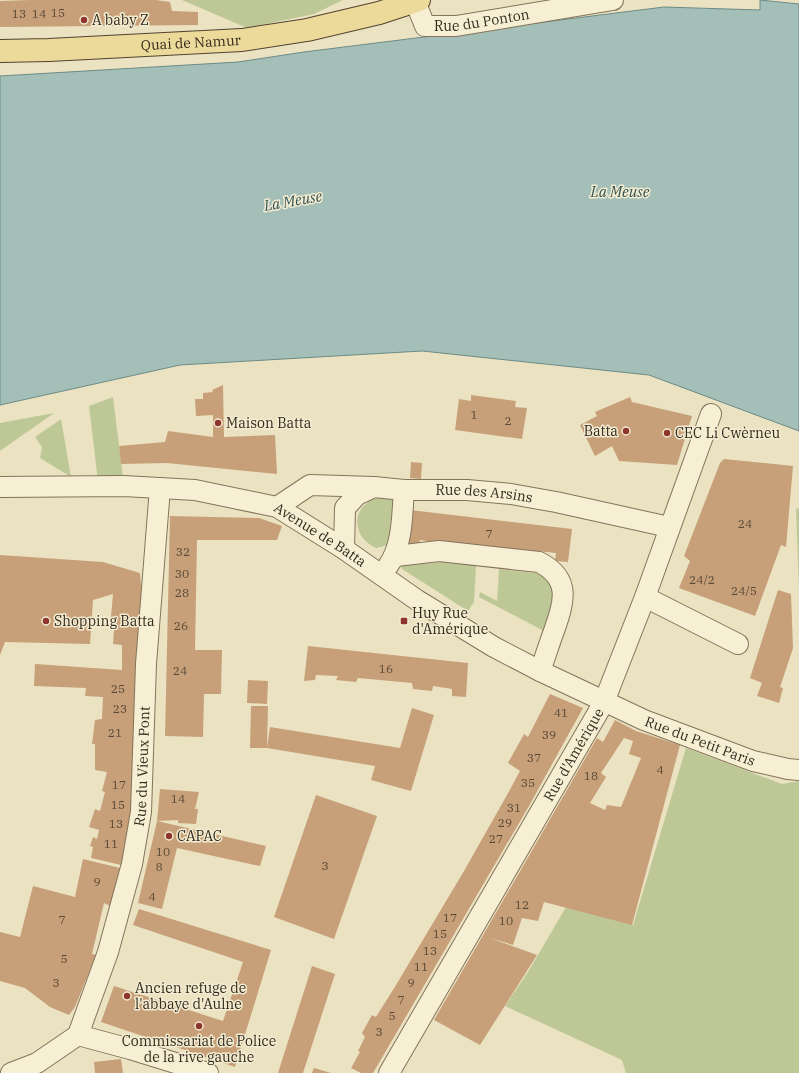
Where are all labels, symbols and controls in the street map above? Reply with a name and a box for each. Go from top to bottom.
house number: 15 [51,5,65,20]
street label: Rue du Ponton [434,5,531,35]
house number: 13 [12,6,26,21]
house number: 14 [32,6,46,21]
place label: A baby Z [92,11,149,29]
marker: A baby Z [79,15,89,25]
street label: Quai de Namur [140,31,242,54]
water label: La Meuse [590,182,650,201]
water label: La Meuse [261,186,324,215]
house number: 1 [470,407,478,422]
house number: 2 [504,413,512,428]
place label: Maison Batta [226,414,312,432]
marker: Maison Batta [213,418,223,428]
place label: Batta [584,422,618,440]
place label: CEC Li Cwèrneu [675,424,780,442]
marker: Batta [621,426,631,436]
marker: CEC Li Cwèrneu [662,428,672,438]
street label: Rue des Arsins [435,481,534,507]
street label: Avenue de Batta [271,498,370,571]
house number: 24 [738,516,752,531]
house number: 7 [485,526,493,541]
house number: 32 [176,544,190,559]
house number: 30 [175,566,189,581]
house number: 24/2 [689,572,715,587]
house number: 24/5 [731,583,757,598]
house number: 28 [175,585,189,600]
place label: Huy Rue d'Amérique [412,604,488,638]
place label: Shopping Batta [54,612,155,630]
marker: Shopping Batta [41,616,51,626]
marker: Huy Rue d'Amérique [399,616,409,626]
house number: 26 [174,618,188,633]
house number: 16 [379,661,393,676]
house number: 24 [173,663,187,678]
house number: 25 [111,681,125,696]
house number: 23 [113,701,127,716]
street label: Rue d'Amérique [539,705,608,805]
house number: 41 [554,705,568,720]
street label: Rue du Vieux Pont [130,706,154,828]
street label: Rue du Petit Paris [642,712,758,770]
house number: 21 [108,725,122,740]
house number: 39 [542,727,556,742]
house number: 37 [527,750,541,765]
house number: 4 [656,762,664,777]
house number: 18 [584,768,598,783]
house number: 35 [521,775,535,790]
house number: 17 [112,777,126,792]
house number: 14 [171,791,185,806]
house number: 15 [111,797,125,812]
house number: 31 [507,800,521,815]
house number: 29 [498,815,512,830]
house number: 13 [109,816,123,831]
place label: CAPAC [177,827,222,845]
marker: CAPAC [164,831,174,841]
house number: 27 [489,831,503,846]
house number: 11 [104,836,118,851]
house number: 10 [156,844,170,859]
house number: 3 [321,858,329,873]
house number: 8 [155,859,163,874]
house number: 9 [93,874,101,889]
house number: 4 [148,889,156,904]
house number: 12 [515,897,529,912]
house number: 17 [443,910,457,925]
house number: 7 [58,912,66,927]
house number: 10 [499,913,513,928]
house number: 15 [433,926,447,941]
house number: 13 [423,943,437,958]
house number: 5 [60,951,68,966]
house number: 11 [414,959,428,974]
house number: 3 [52,975,60,990]
house number: 9 [407,975,415,990]
place label: Ancien refuge de l'abbaye d'Aulne [135,979,246,1013]
marker: Ancien refuge de l'abbaye d'Aulne [122,991,132,1001]
house number: 7 [397,992,405,1007]
house number: 5 [388,1008,396,1023]
marker: Commissariat de Police de la rive gauche [194,1021,204,1031]
house number: 3 [375,1024,383,1039]
place label: Commissariat de Police de la rive gauche [122,1032,276,1066]

